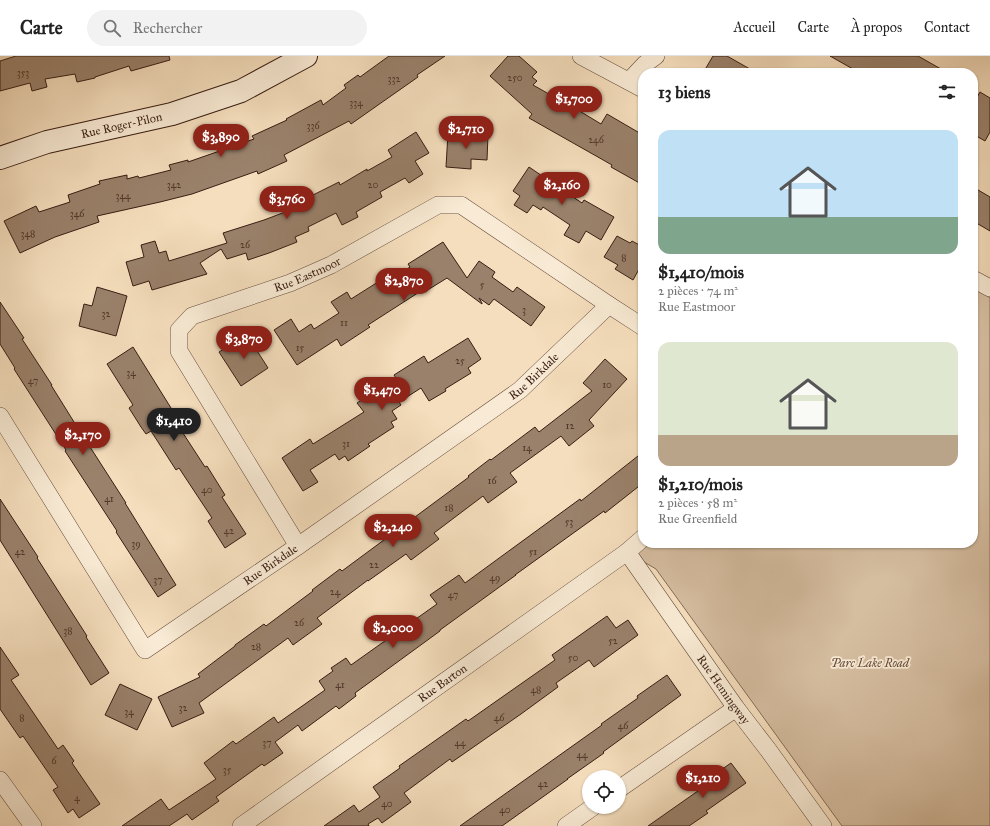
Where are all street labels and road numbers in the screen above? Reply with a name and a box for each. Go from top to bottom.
street label: Rue Roger-Pilon [80,109,164,141]
street label: Rue Eastmoor [272,254,344,295]
street label: Rue Birkdale [506,350,562,403]
street label: Rue Birkdale [241,541,300,588]
street label: Rue Hemingway [694,652,753,727]
street label: Rue Barton [415,661,470,705]

